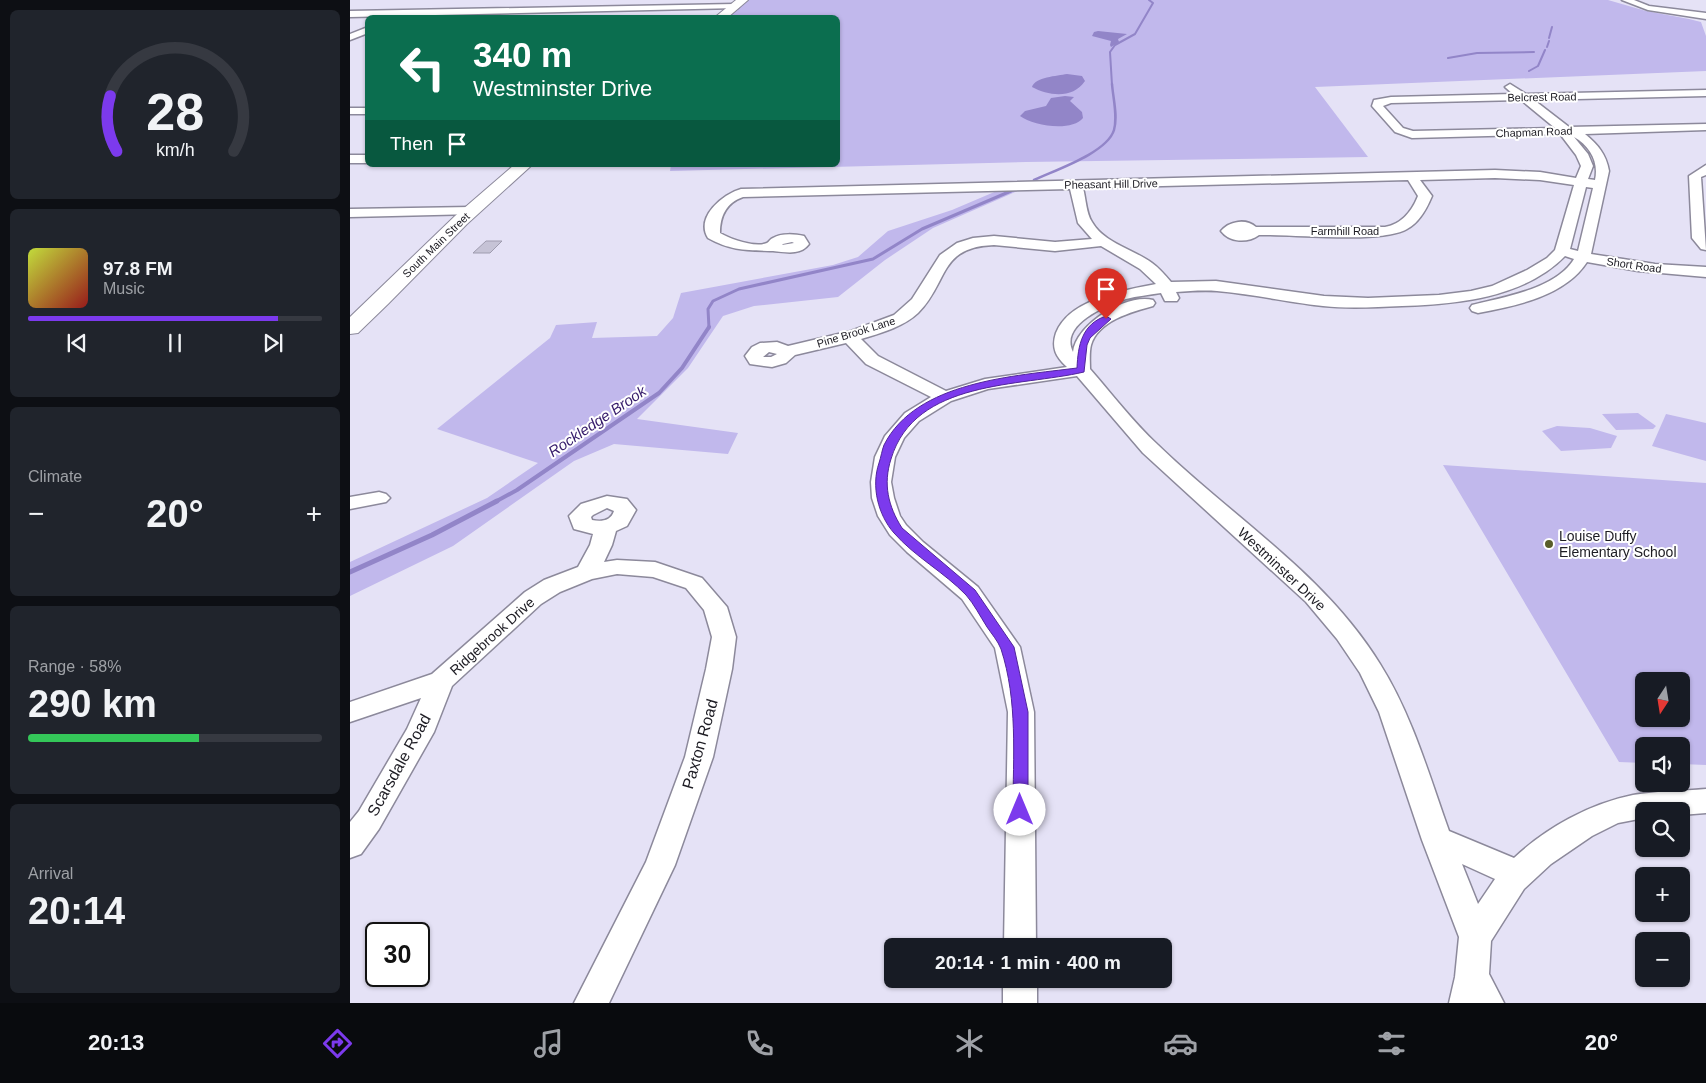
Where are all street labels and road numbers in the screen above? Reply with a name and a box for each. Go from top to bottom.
street label: Belcrest Road [1507,90,1577,104]
street label: Chapman Road [1495,125,1573,139]
street label: Pheasant Hill Drive [1064,177,1158,191]
street label: South Main Street [400,210,472,280]
street label: Farmhill Road [1311,225,1379,237]
street label: Short Road [1606,255,1662,275]
street label: Pine Brook Lane [815,314,897,350]
street label: Westminster Drive [1235,524,1329,614]
street label: Ridgebrook Drive [446,594,538,678]
street label: Paxton Road [679,697,721,791]
street label: Scarsdale Road [364,711,434,819]

